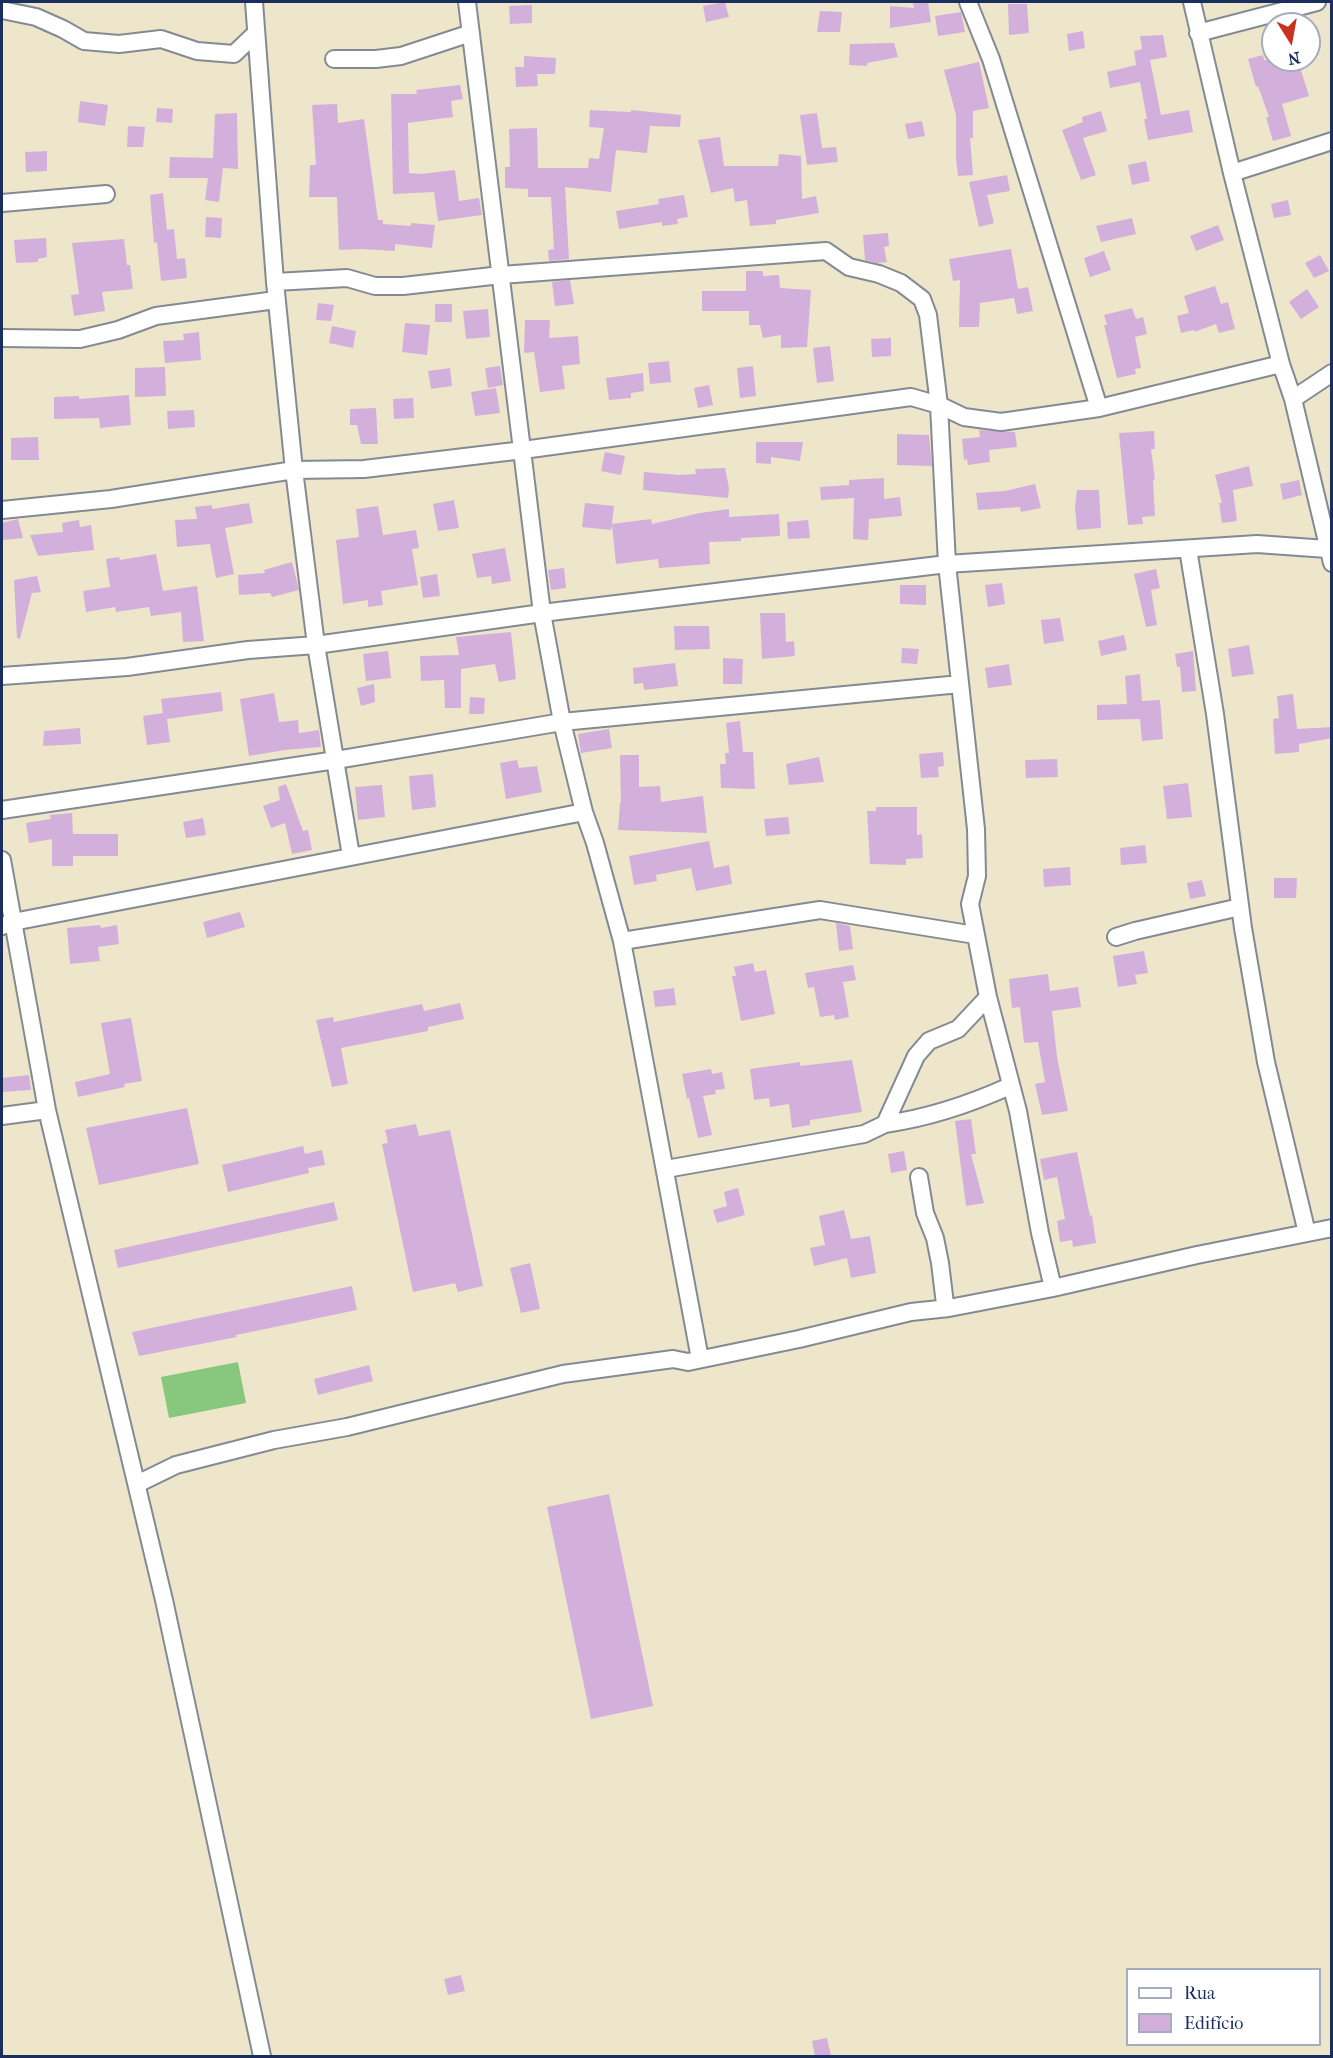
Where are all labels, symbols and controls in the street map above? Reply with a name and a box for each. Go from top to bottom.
north arrow [1261,12,1321,72]
text: N [1286,48,1302,69]
legend [1126,1968,1321,2046]
text: Rua [1184,1983,1215,2004]
text: Edifício [1184,2013,1243,2034]

